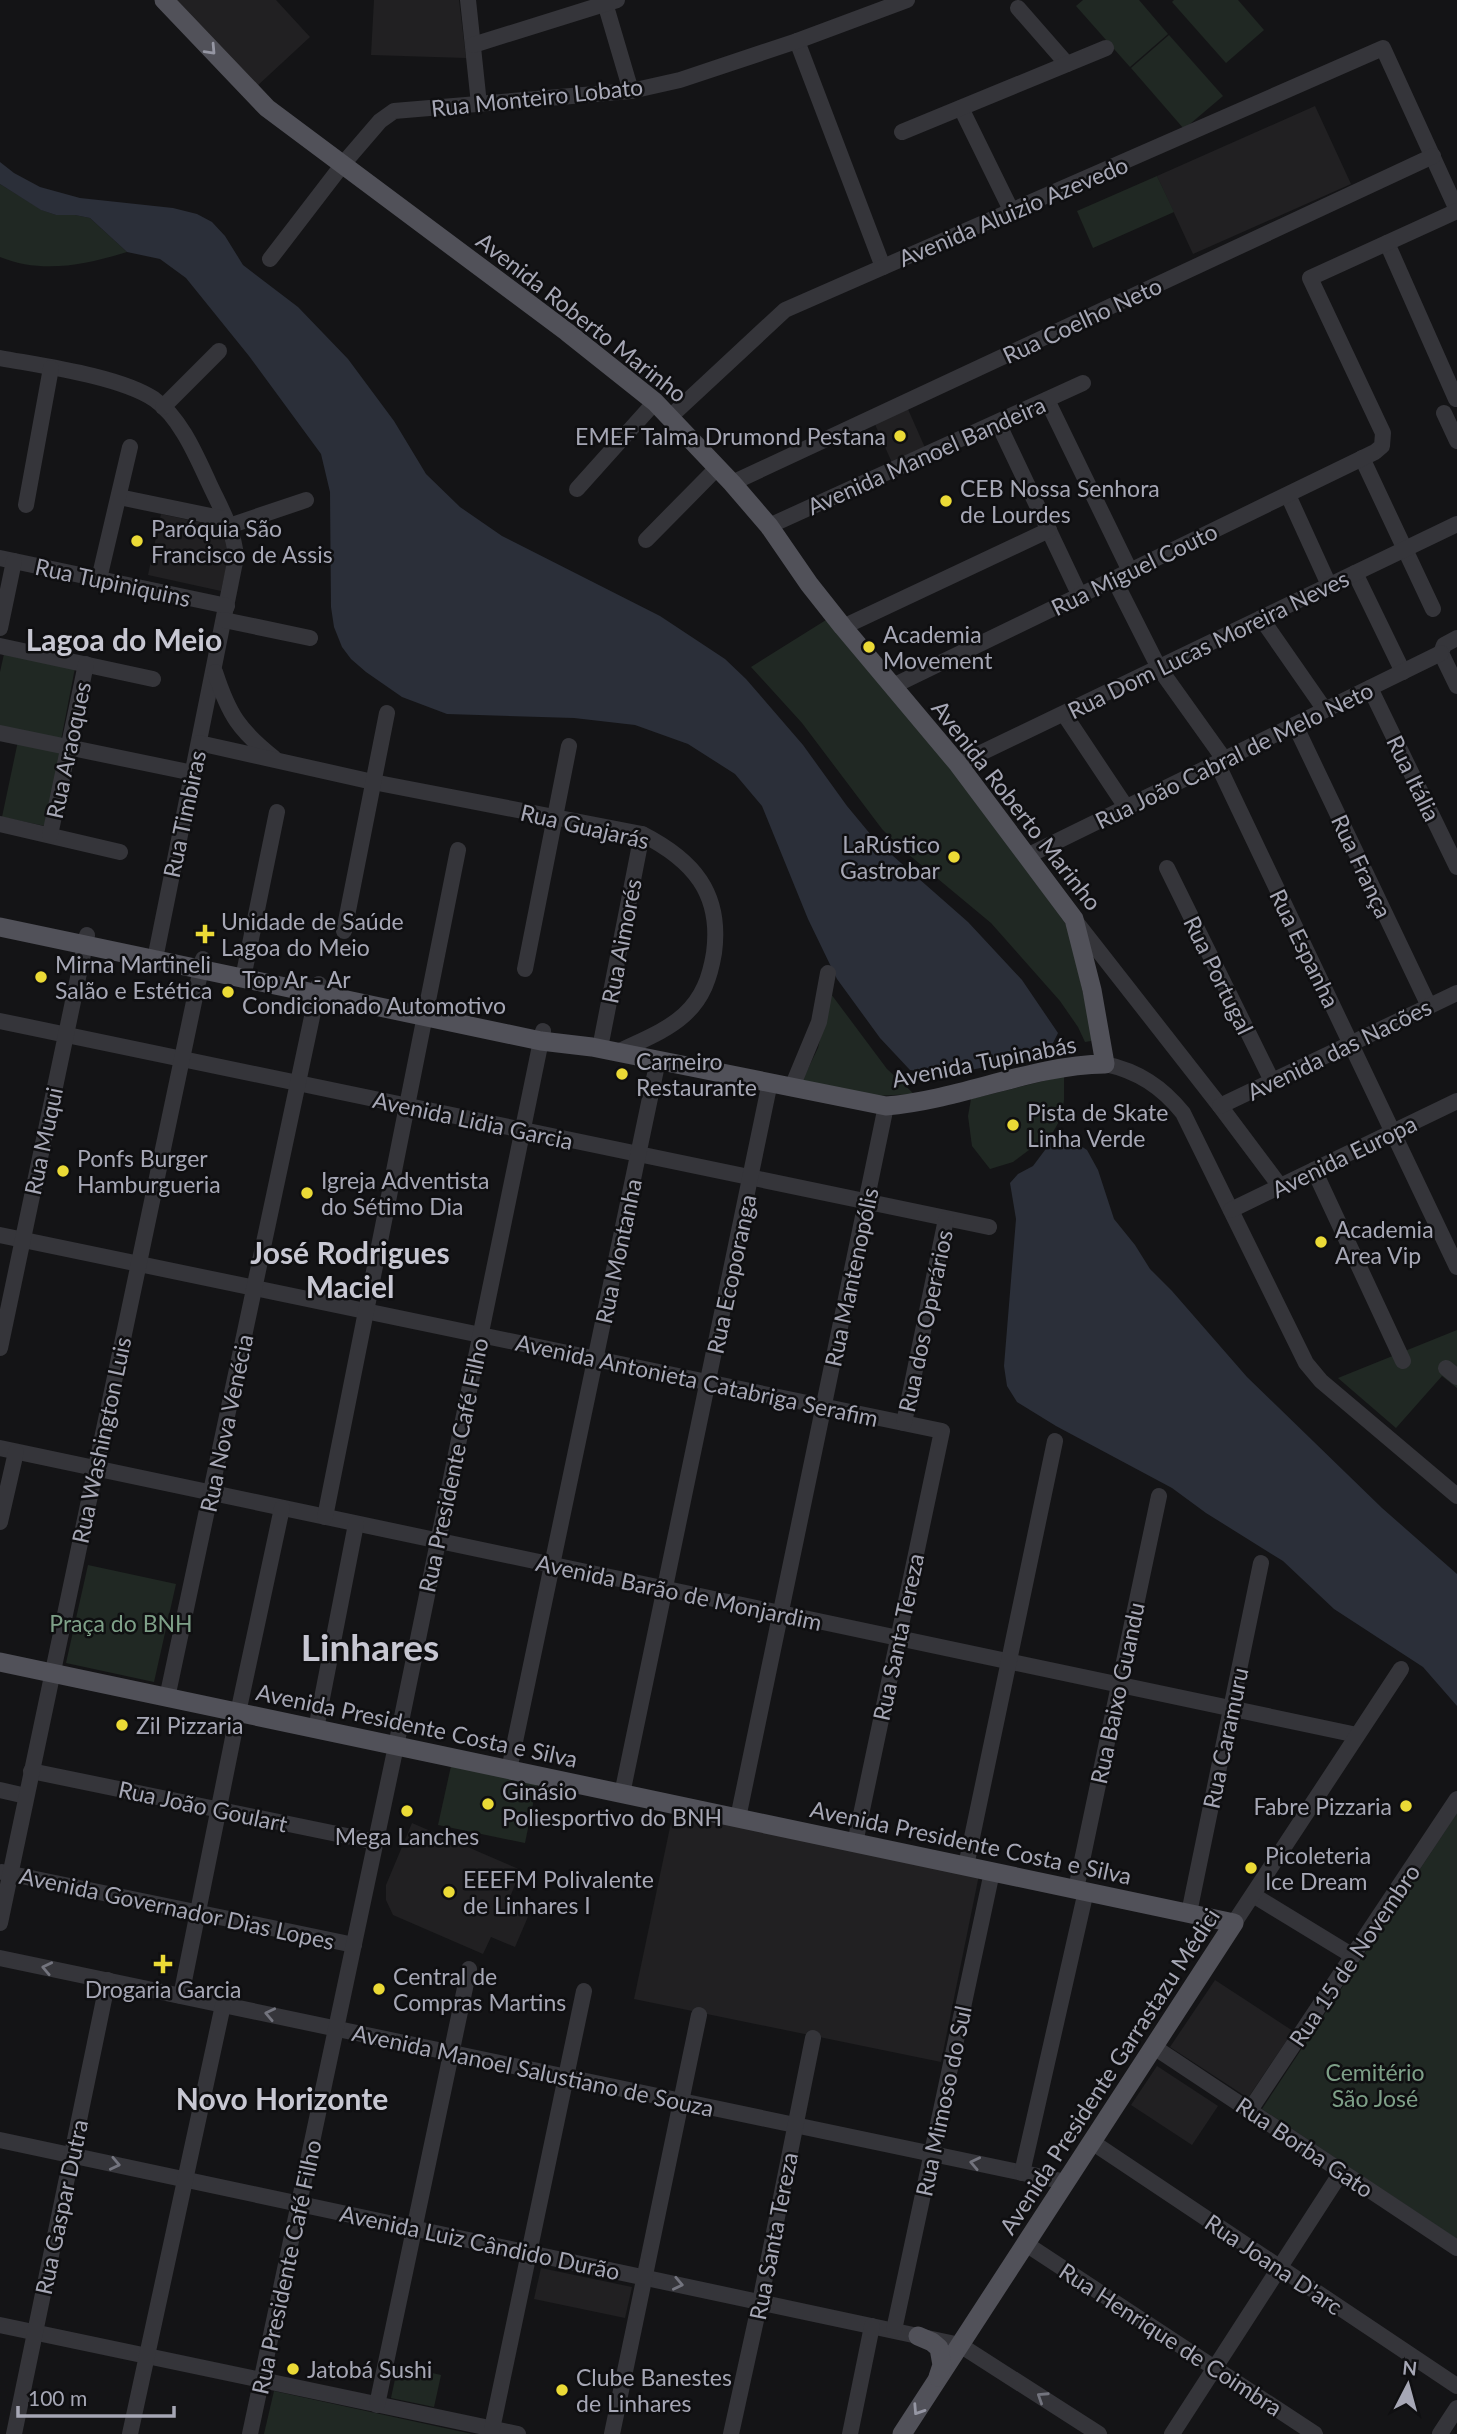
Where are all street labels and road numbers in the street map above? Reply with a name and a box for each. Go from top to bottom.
street label: Rua Monteiro Lobato [430,72,644,122]
street label: Avenida Aluizio Azevedo [894,150,1132,272]
street label: Avenida Roberto Marinho [471,226,693,408]
street label: Rua Coelho Neto [998,271,1166,369]
street label: Avenida Manoel Bandeira [803,390,1049,520]
street label: Rua Miguel Couto [1046,517,1222,621]
street label: Rua Tupiniquins [33,552,193,612]
street label: Rua Dom Lucas Moreira Neves [1063,564,1353,724]
street label: Rua João Cabral de Melo Neto [1091,675,1377,835]
street label: Rua Araoques [40,679,96,821]
street label: Avenida Roberto Marinho [926,694,1108,916]
street label: Rua Itália [1381,730,1447,826]
street label: Rua Timbiras [157,748,211,880]
street label: Rua Guajarás [518,798,652,854]
street label: Rua França [1326,810,1398,922]
street label: Rua Aimorés [595,876,647,1006]
street label: Rua Espanha [1264,884,1346,1012]
street label: Rua Portugal [1178,911,1260,1039]
street label: Avenida das Nacões [1242,992,1436,1106]
street label: Avenida Tupinabás [889,1029,1079,1093]
street label: Rua Muqui [18,1085,68,1197]
street label: Avenida Lidia Garcia [370,1085,576,1155]
street label: Avenida Europa [1267,1109,1421,1203]
street label: Rua Montanha [589,1176,647,1326]
street label: Rua Mantenopólis [818,1185,884,1369]
street label: Rua Ecoporanga [700,1192,762,1356]
street label: Rua dos Operários [892,1227,958,1415]
street label: Avenida Antonieta Catabriga Serafim [513,1328,881,1432]
street label: Rua Nova Venécia [193,1332,259,1514]
street label: Rua Washington Luis [65,1334,137,1546]
street label: Rua Presidente Café Filho [412,1335,494,1595]
street label: Avenida Barão de Monjardim [534,1548,824,1636]
street label: Rua Santa Tereza [867,1551,929,1723]
street label: Rua Baixo Guandu [1084,1600,1150,1786]
street label: Rua Caramuru [1196,1665,1254,1811]
street label: Avenida Presidente Costa e Silva [254,1677,580,1773]
street label: Rua João Goulart [116,1774,291,1838]
street label: Avenida Presidente Costa e Silva [808,1794,1134,1890]
street label: Rua 15 de Novembro [1283,1858,1425,2052]
street label: Avenida Governador Dias Lopes [17,1861,337,1955]
street label: Avenida Presidente Garrastazu Médici [993,1903,1225,2239]
street label: Rua Mimoso do Sul [909,2003,977,2199]
street label: Avenida Manoel Salustiano de Souza [350,2018,716,2122]
street label: Rua Borba Gato [1231,2091,1379,2203]
street label: Rua Gaspar Dutra [29,2117,93,2297]
street label: Rua Presidente Café Filho [245,2137,327,2397]
street label: Rua Santa Tereza [743,2150,803,2322]
street label: Avenida Luiz Cândido Durão [338,2199,622,2285]
street label: Rua Joana D'arc [1200,2208,1348,2320]
street label: Rua Henrique de Coimbra [1054,2256,1288,2422]

